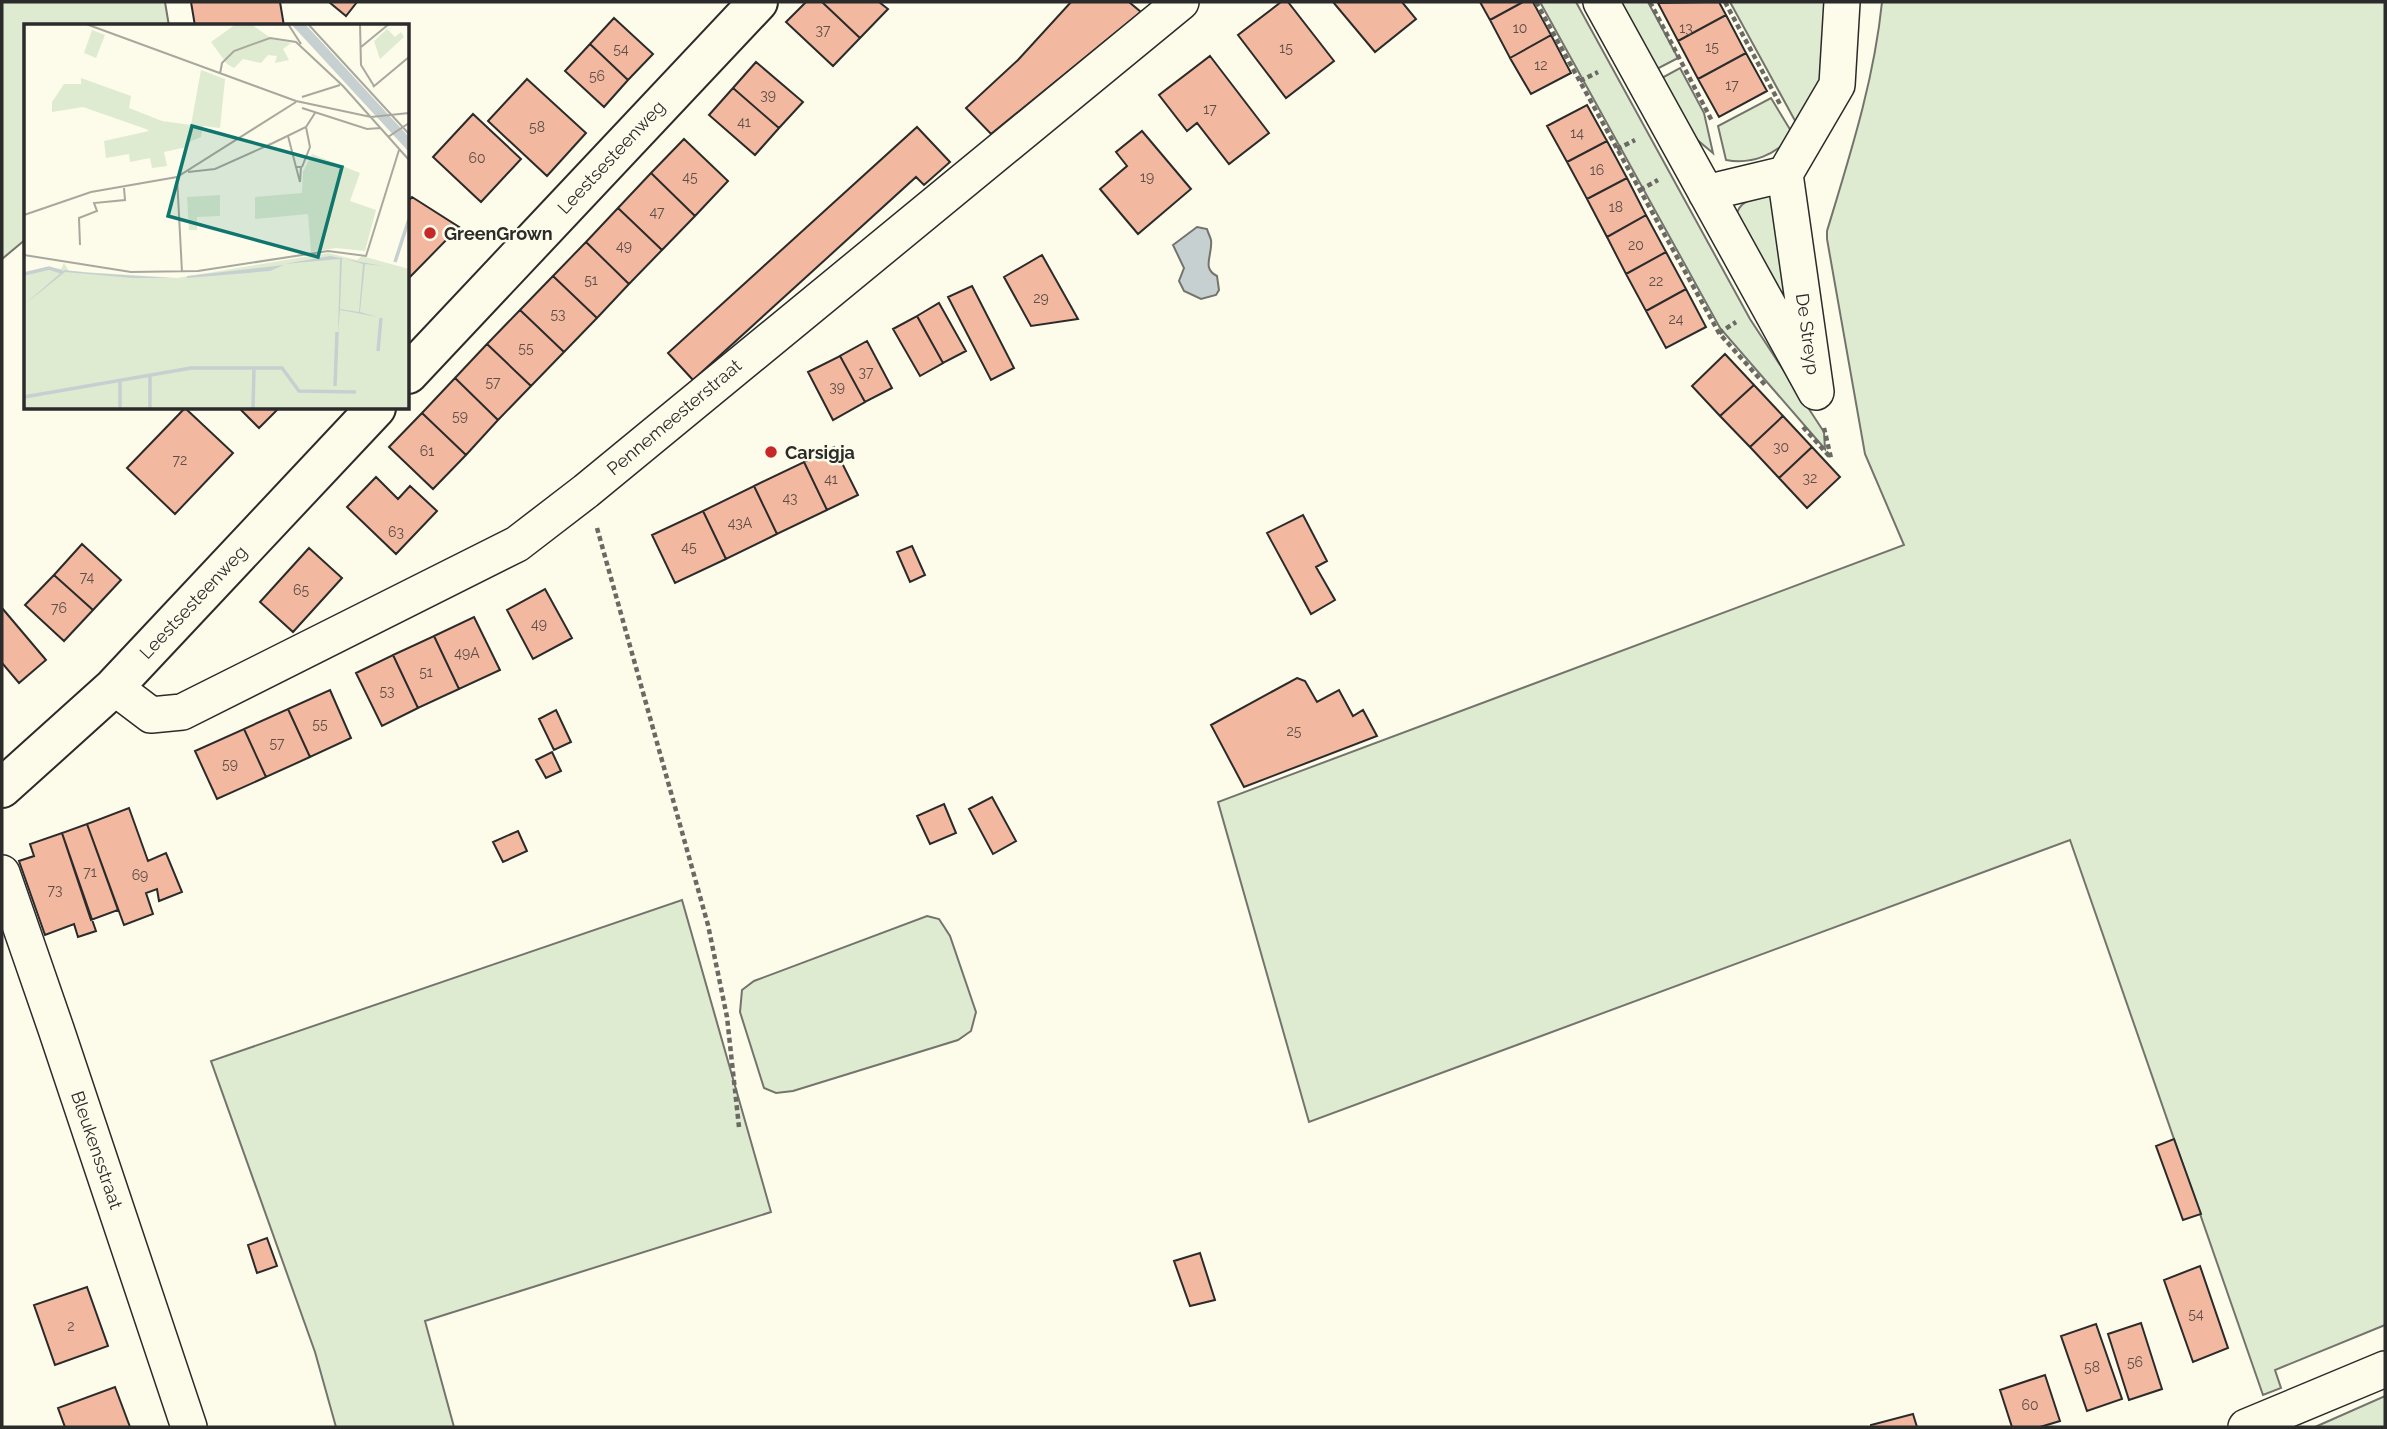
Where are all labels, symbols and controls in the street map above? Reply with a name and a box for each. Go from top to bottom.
house number: 10 [1513,20,1527,36]
house number: 13 [1679,20,1693,36]
house number: 37 [816,22,831,38]
inset map [24,24,410,410]
house number: 15 [1705,39,1719,55]
house number: 15 [1279,40,1293,56]
house number: 54 [613,41,629,57]
house number: 12 [1534,57,1548,73]
house number: 56 [589,68,605,84]
house number: 17 [1725,77,1739,93]
house number: 39 [760,87,776,103]
street label: Leestsesteenweg [553,96,669,218]
house number: 17 [1203,101,1217,117]
house number: 41 [737,114,751,130]
house number: 58 [529,119,545,135]
house number: 14 [1570,125,1584,141]
house number: 60 [468,150,486,166]
house number: 16 [1590,162,1604,178]
house number: 45 [682,169,698,185]
house number: 19 [1140,169,1154,185]
house number: 18 [1609,199,1623,215]
house number: 47 [649,204,665,220]
place label: GreenGrown [444,223,553,244]
marker: GreenGrown [422,225,438,241]
house number: 20 [1628,237,1644,253]
house number: 49 [616,238,632,254]
house number: 51 [584,272,598,288]
house number: 22 [1649,273,1663,289]
house number: 29 [1033,290,1049,306]
street label: De Streyp [1792,292,1824,376]
house number: 53 [550,306,566,322]
house number: 24 [1669,311,1684,327]
house number: 55 [518,340,534,356]
street label: Pennemeesterstraat [603,355,745,479]
house number: 37 [859,364,874,380]
house number: 57 [485,374,501,390]
house number: 39 [829,379,845,395]
house number: 59 [452,408,468,424]
house number: 30 [1773,439,1789,455]
place label: Carsigja [785,442,855,463]
house number: 61 [420,443,434,459]
marker: Carsigja [763,444,779,460]
house number: 72 [173,452,187,468]
house number: 32 [1803,470,1817,486]
house number: 41 [824,471,838,487]
house number: 43 [782,490,798,506]
house number: 43A [728,515,753,531]
house number: 63 [388,524,404,540]
house number: 45 [681,539,697,555]
street label: Leestsesteenweg [135,541,251,663]
house number: 74 [80,569,95,585]
house number: 65 [293,582,309,598]
house number: 76 [51,600,67,616]
house number: 49 [531,616,547,632]
house number: 49A [454,645,480,661]
house number: 51 [419,664,433,680]
house number: 53 [379,683,395,699]
house number: 55 [312,716,328,732]
house number: 25 [1287,723,1302,739]
house number: 57 [269,735,285,751]
house number: 59 [222,756,238,772]
house number: 71 [83,864,97,880]
house number: 69 [132,867,148,883]
house number: 73 [48,882,62,898]
street label: Bleukensstraat [67,1088,127,1212]
house number: 54 [2188,1306,2204,1322]
house number: 2 [67,1318,75,1334]
house number: 56 [2127,1354,2143,1370]
house number: 58 [2084,1359,2100,1375]
house number: 60 [2021,1397,2039,1413]

